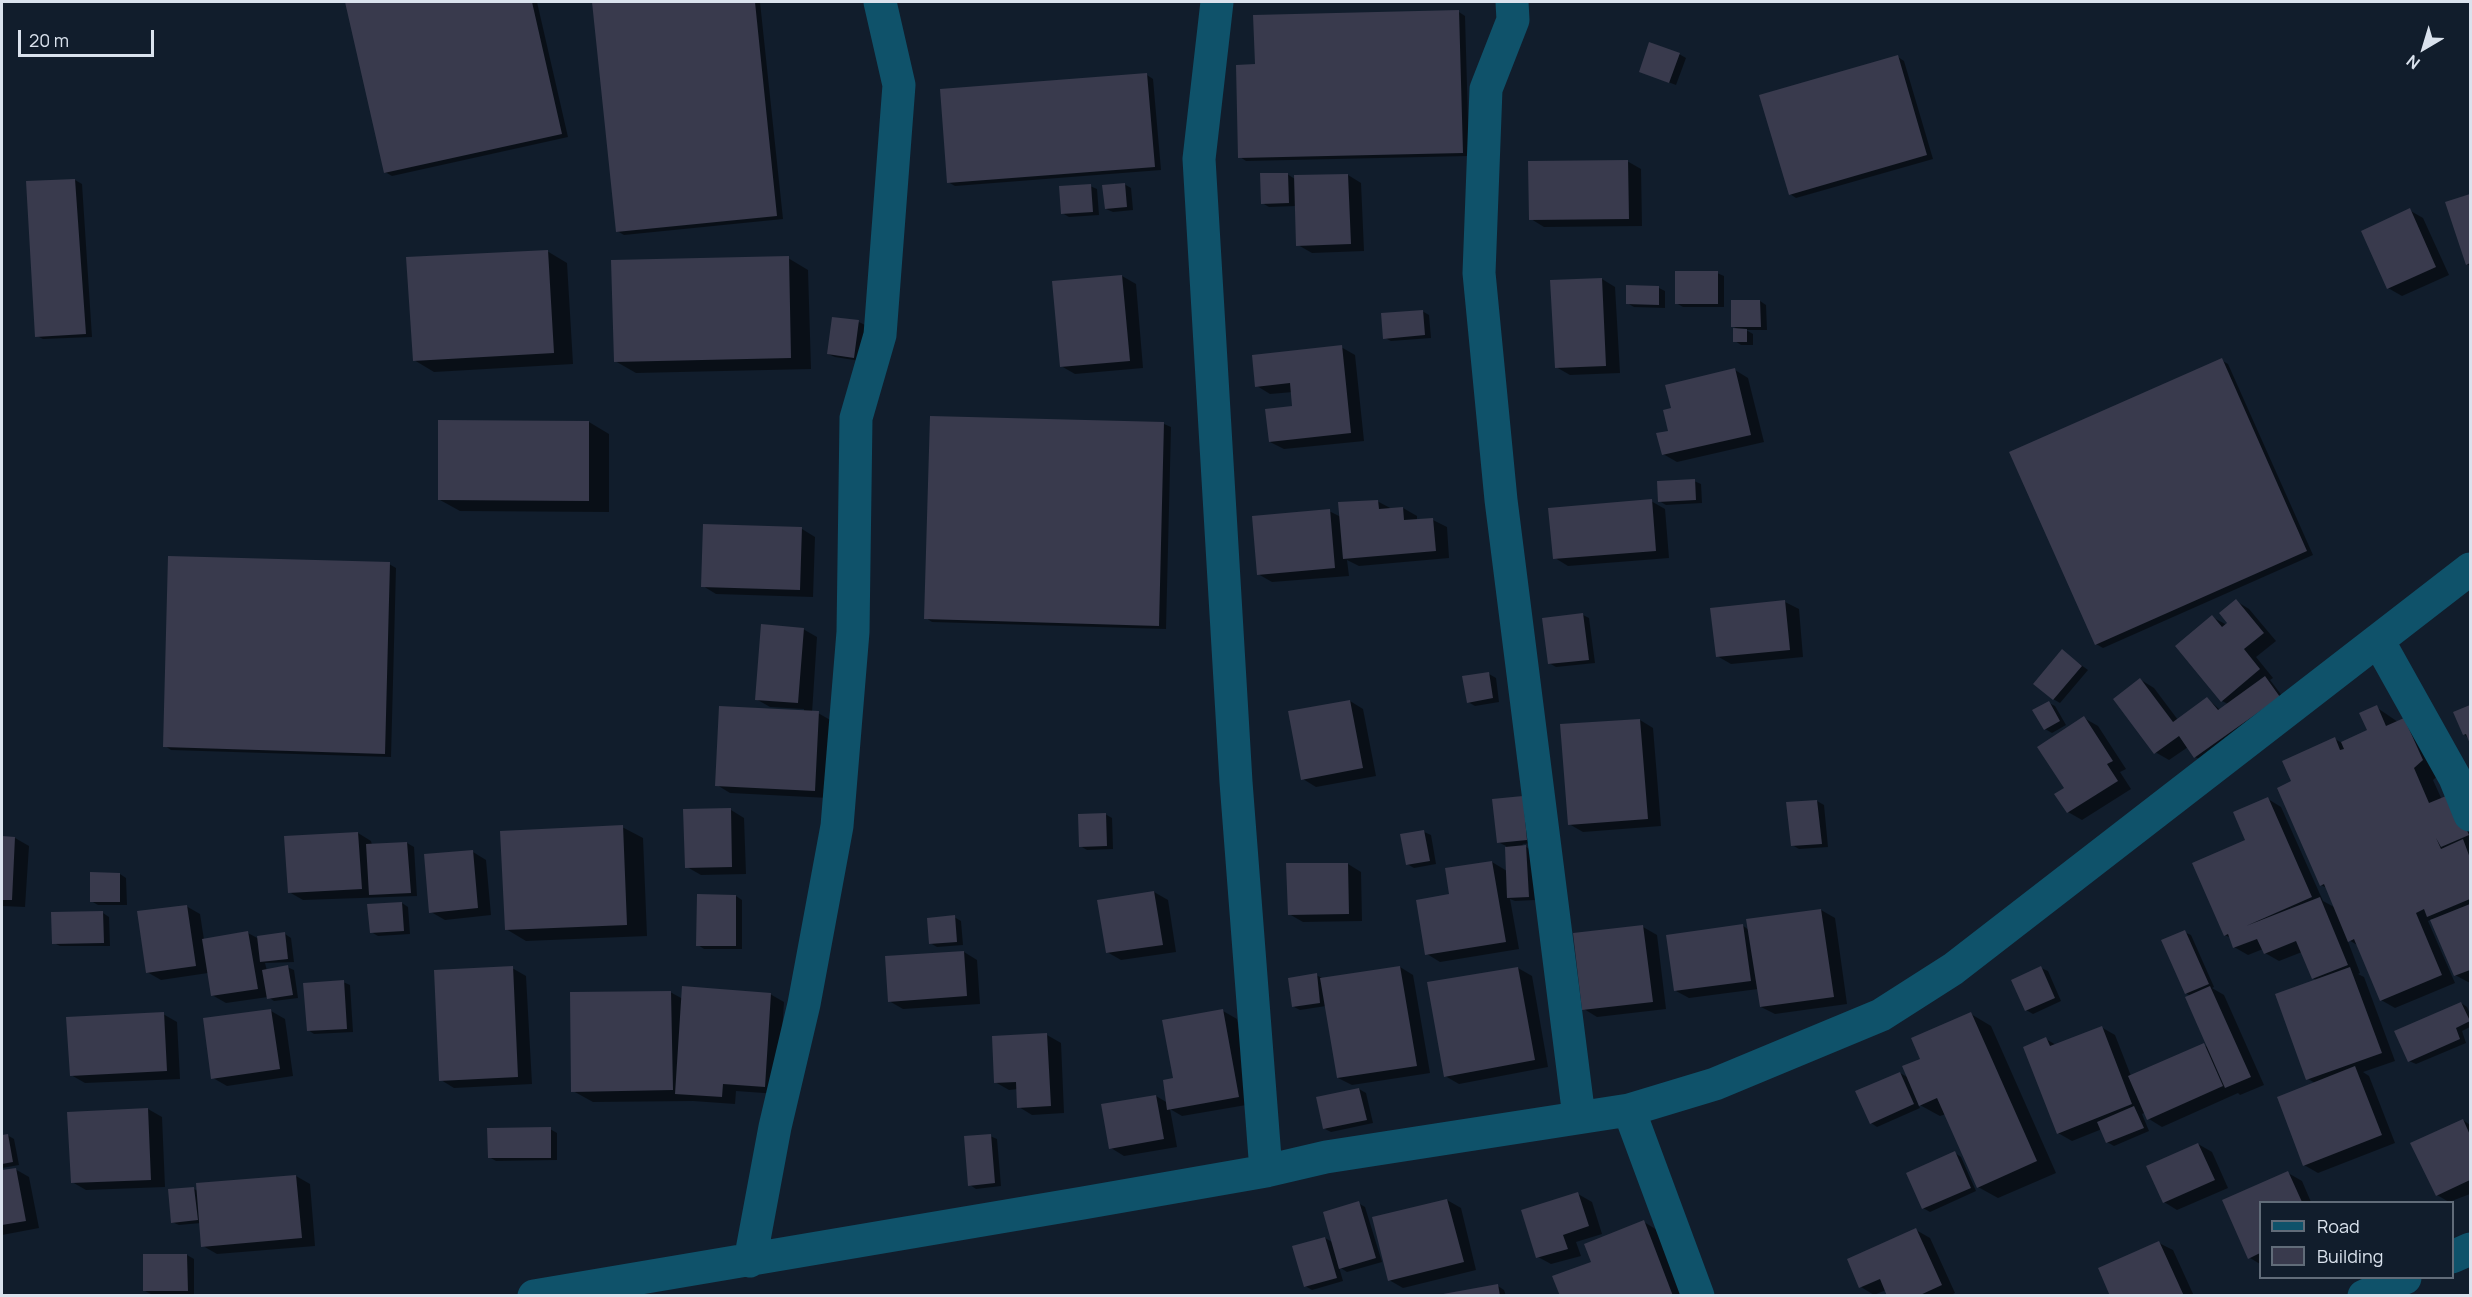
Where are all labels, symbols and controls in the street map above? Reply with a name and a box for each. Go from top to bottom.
scale bar [21,18,158,56]
north arrow [2394,18,2454,78]
text: 20 m [29,28,69,52]
text: N [2402,50,2424,74]
legend [2259,1201,2454,1279]
text: Road [2317,1214,2360,1238]
text: Building [2317,1244,2383,1268]

